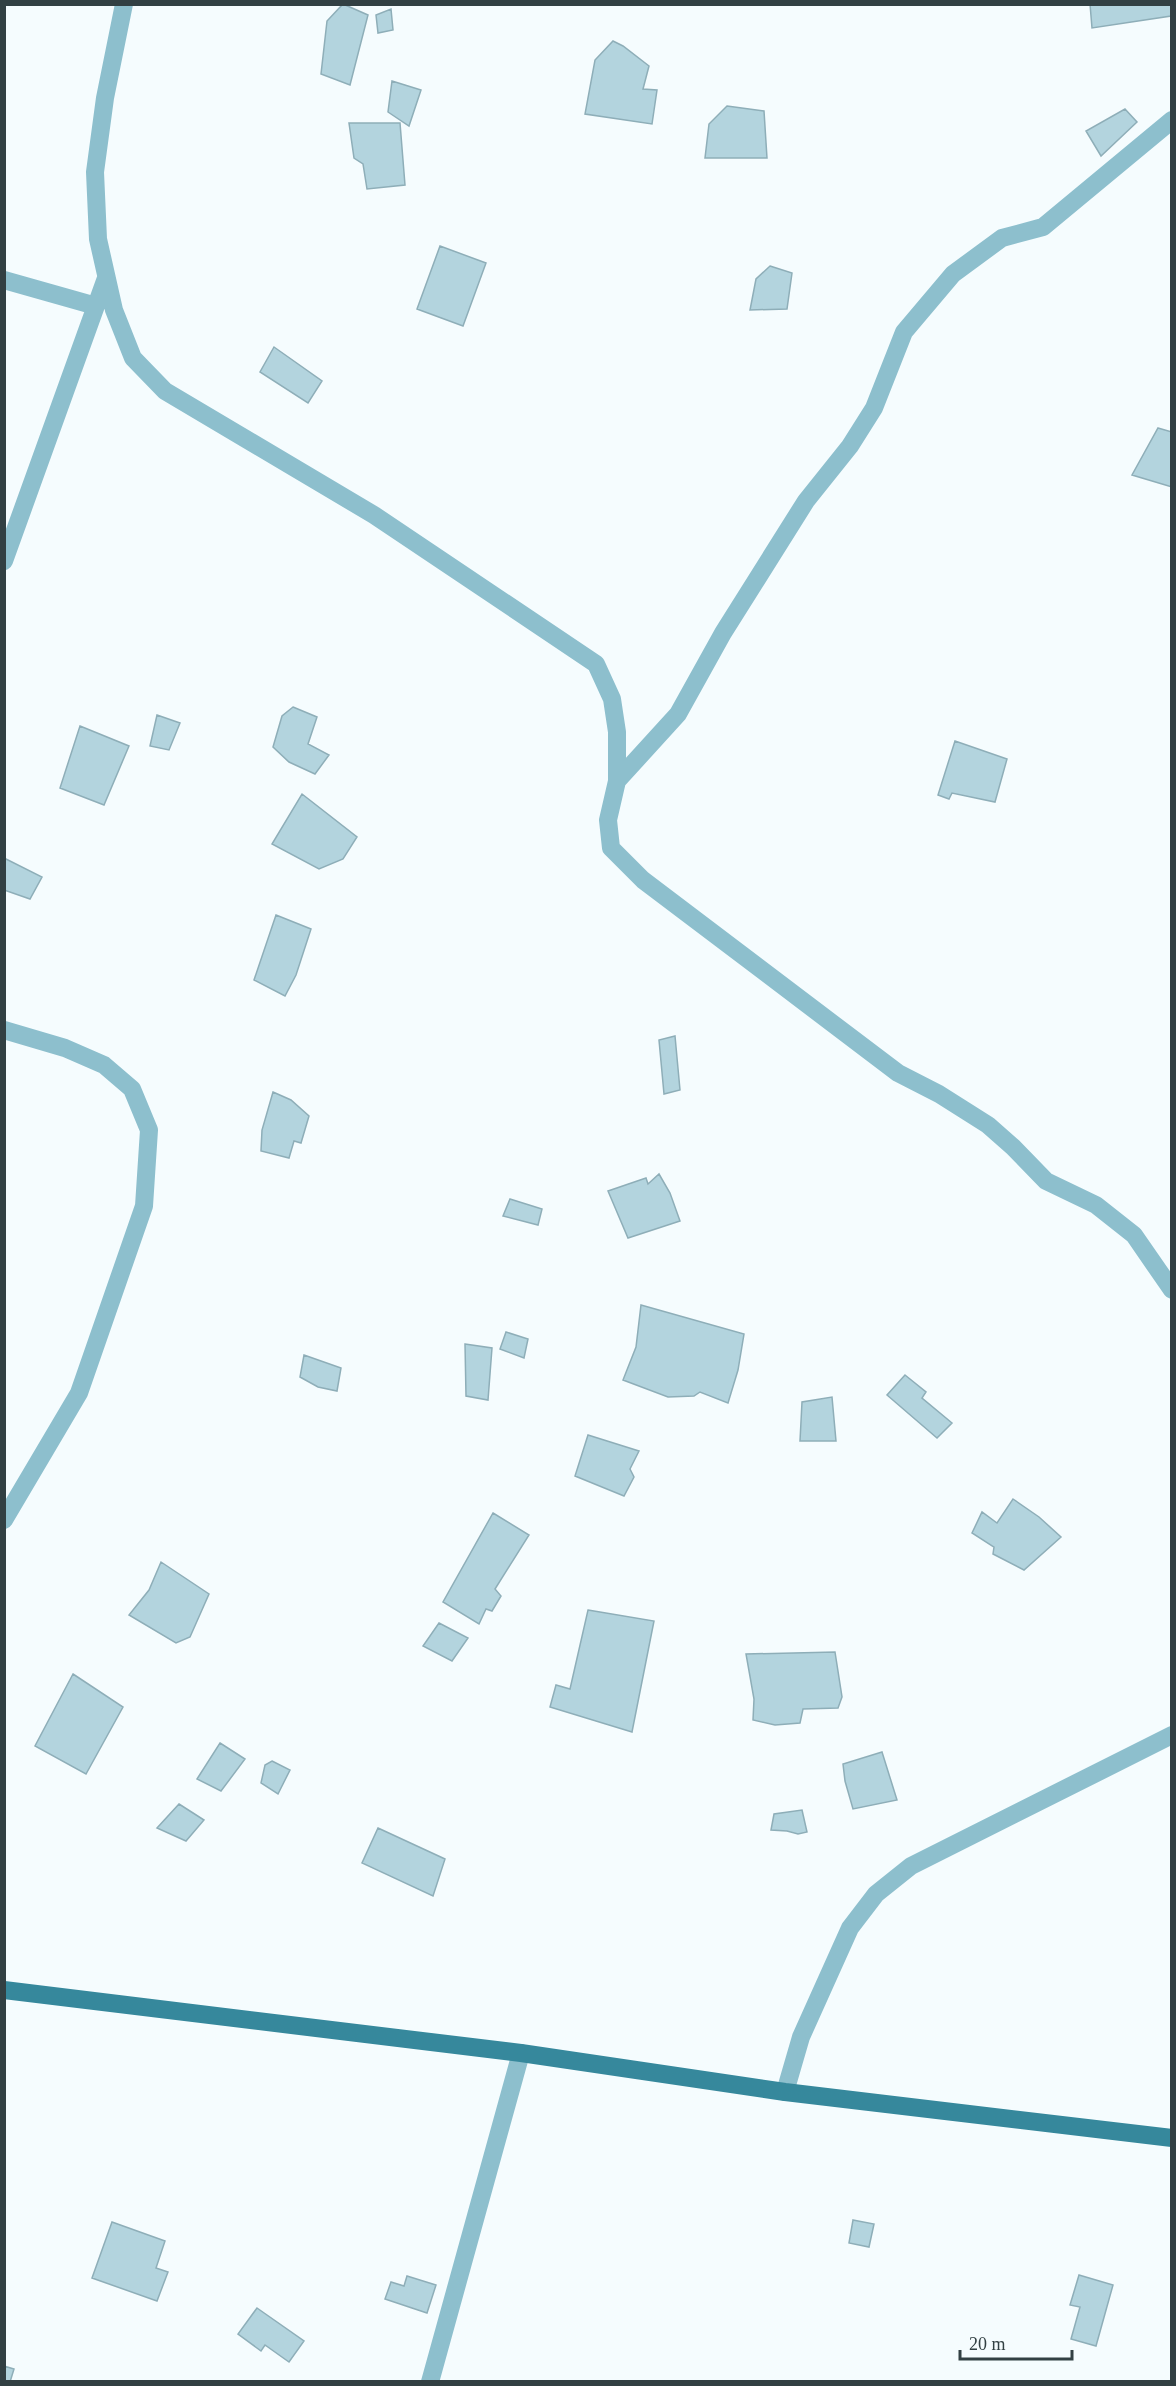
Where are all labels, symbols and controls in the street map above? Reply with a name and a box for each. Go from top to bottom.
scale bar [960,2323,1072,2361]
text: 20 m [969,2334,1006,2354]

